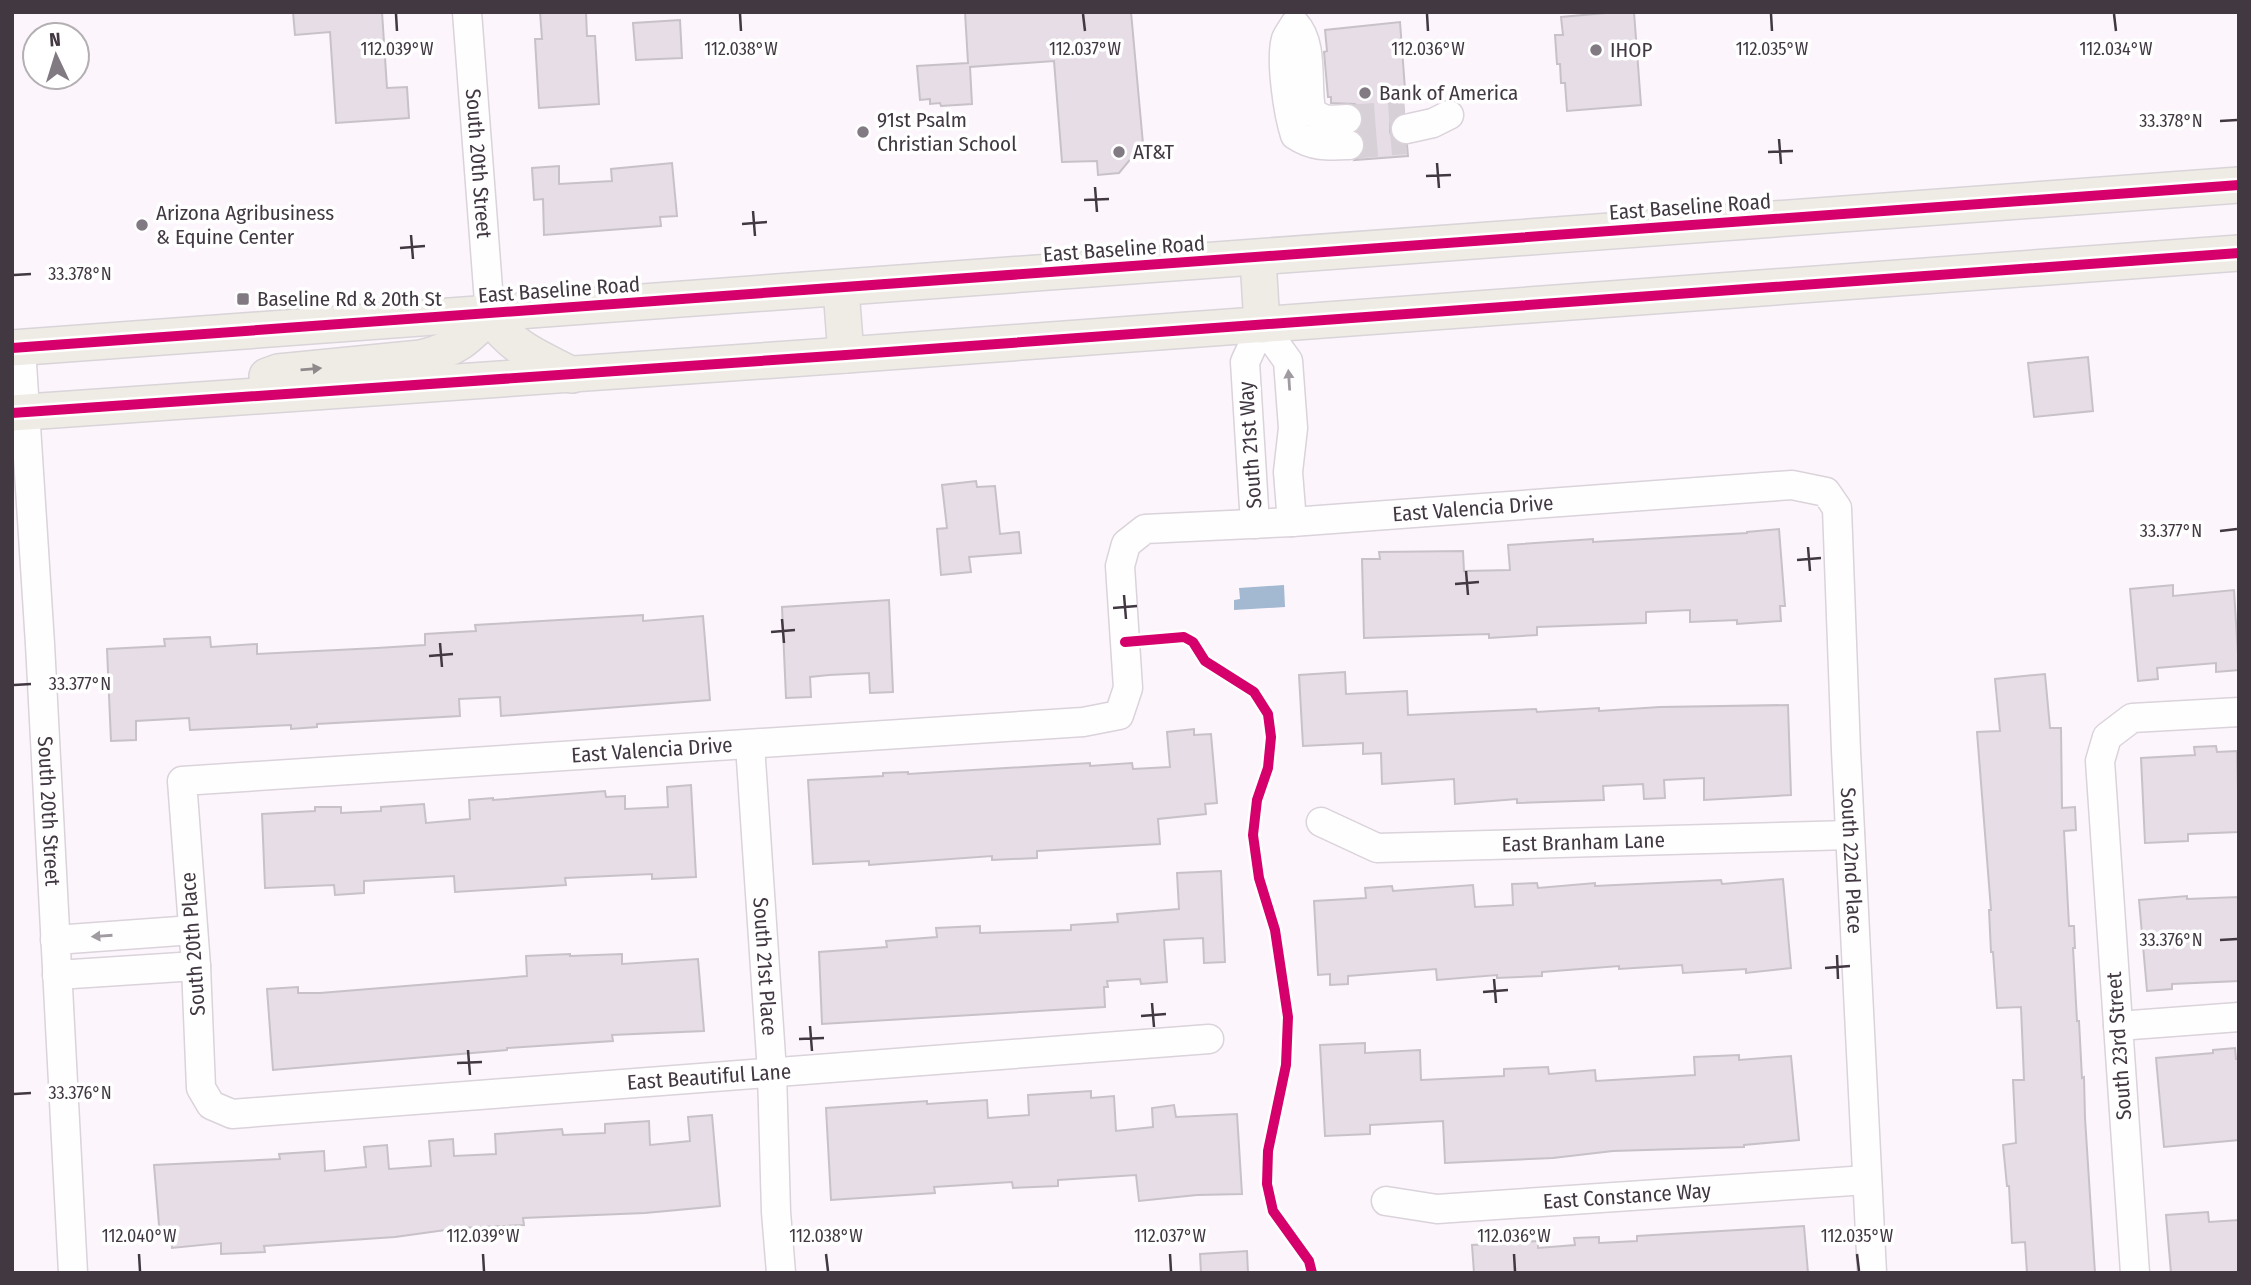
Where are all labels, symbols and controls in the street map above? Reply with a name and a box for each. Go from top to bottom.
north arrow [21,21,91,91]
text: N [48,28,61,51]
place label: IHOP [1610,37,1652,63]
text: 112.039°W [360,38,434,60]
text: 112.038°W [704,38,778,60]
text: 112.037°W [1049,38,1121,60]
text: 112.036°W [1391,38,1465,60]
text: 112.035°W [1736,38,1809,60]
text: 112.034°W [2079,38,2153,60]
marker: IHOP [1588,42,1604,58]
place label: Bank of America [1379,80,1518,106]
marker: Bank of America [1357,85,1373,101]
street label: South 20th Street [460,88,497,240]
place label: 91st Psalm Christian School [877,107,1017,157]
text: 33.378°N [2139,110,2203,132]
marker: 91st Psalm Christian School [855,124,871,140]
place label: AT&T [1133,139,1174,165]
marker: AT&T [1111,144,1127,160]
street label: East Baseline Road [1608,188,1772,226]
place label: Arizona Agribusiness & Equine Center [156,200,334,250]
marker: Arizona Agribusiness & Equine Center [134,217,150,233]
street label: East Baseline Road [1042,230,1206,268]
text: 33.378°N [48,263,112,285]
street label: East Baseline Road [477,271,641,309]
place label: Baseline Rd & 20th St [257,286,442,312]
marker: Baseline Rd & 20th St [235,291,251,307]
one-way arrow [300,363,322,374]
one-way arrow [1284,369,1295,391]
street label: South 21st Way [1233,380,1267,510]
street label: East Valencia Drive [1391,490,1554,528]
text: 33.377°N [2140,520,2202,542]
text: 33.377°N [49,673,111,695]
street label: East Valencia Drive [571,732,733,768]
street label: South 20th Street [32,736,66,887]
street label: South 22nd Place [1835,787,1868,935]
street label: East Branham Lane [1501,827,1665,858]
street label: South 20th Place [175,871,211,1017]
street label: South 21st Place [747,896,783,1037]
text: 33.376°N [2139,929,2203,951]
one-way arrow [91,931,113,942]
street label: South 23rd Street [2101,971,2137,1121]
street label: East Beautiful Lane [626,1058,792,1096]
text: 33.376°N [48,1082,112,1104]
street label: East Constance Way [1542,1178,1712,1215]
text: 112.040°W [102,1225,177,1247]
text: 112.039°W [446,1225,520,1247]
text: 112.038°W [789,1225,863,1247]
text: 112.037°W [1134,1225,1206,1247]
text: 112.036°W [1477,1225,1551,1247]
text: 112.035°W [1821,1225,1894,1247]

